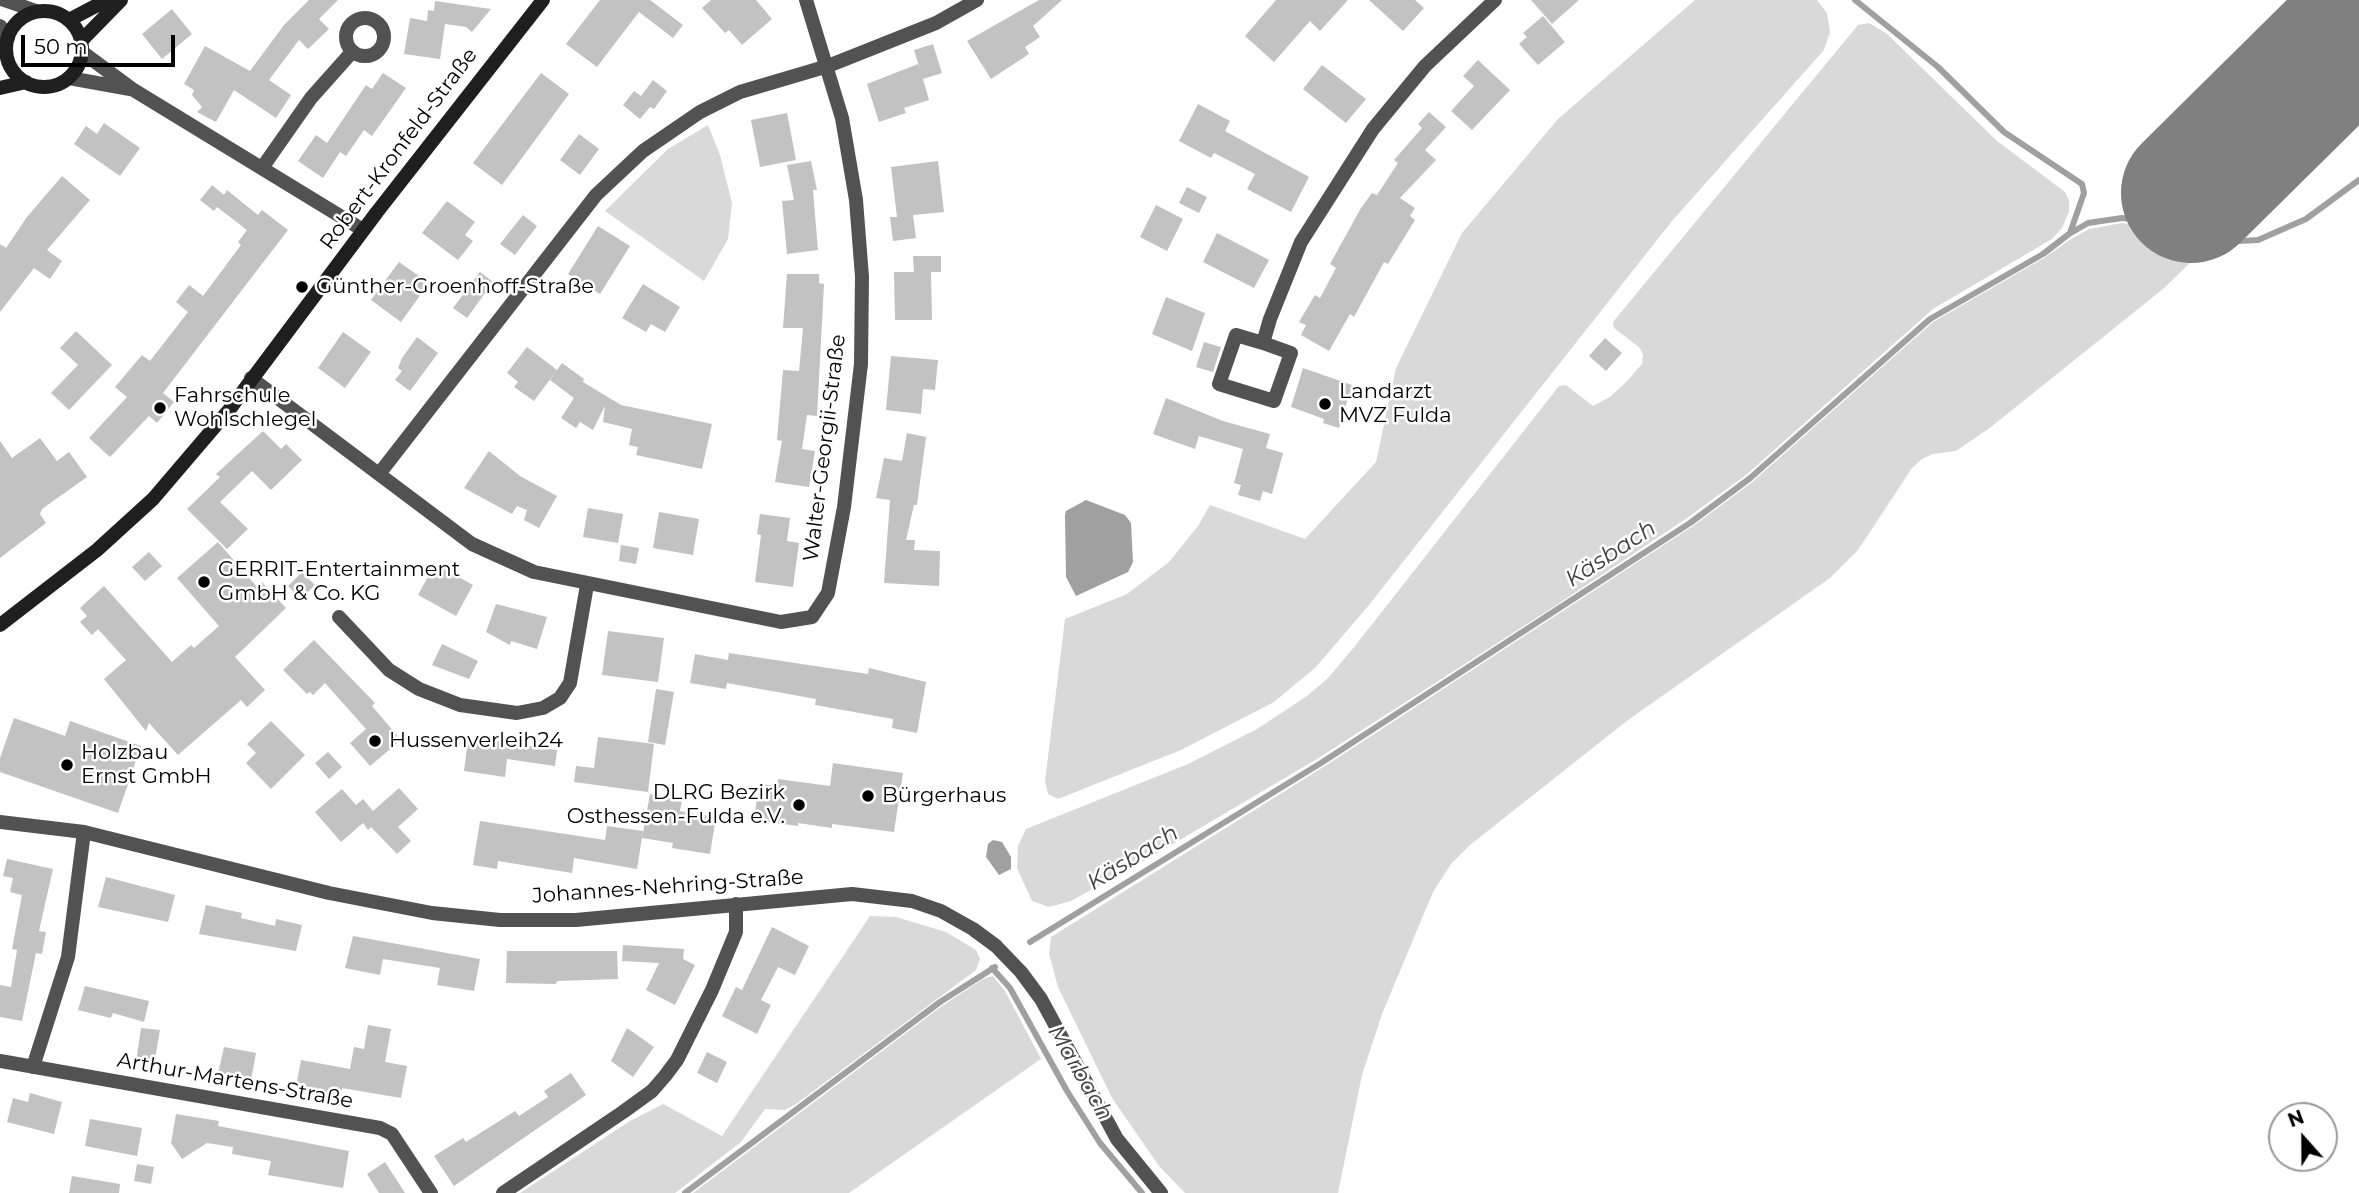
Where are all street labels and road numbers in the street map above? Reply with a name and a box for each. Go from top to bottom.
street label: Robert-Kronfeld-Straße [315,43,483,255]
street label: Walter-Georgii-Straße [799,333,851,563]
street label: Johannes-Nehring-Straße [532,865,804,909]
street label: Arthur-Martens-Straße [115,1048,355,1114]

